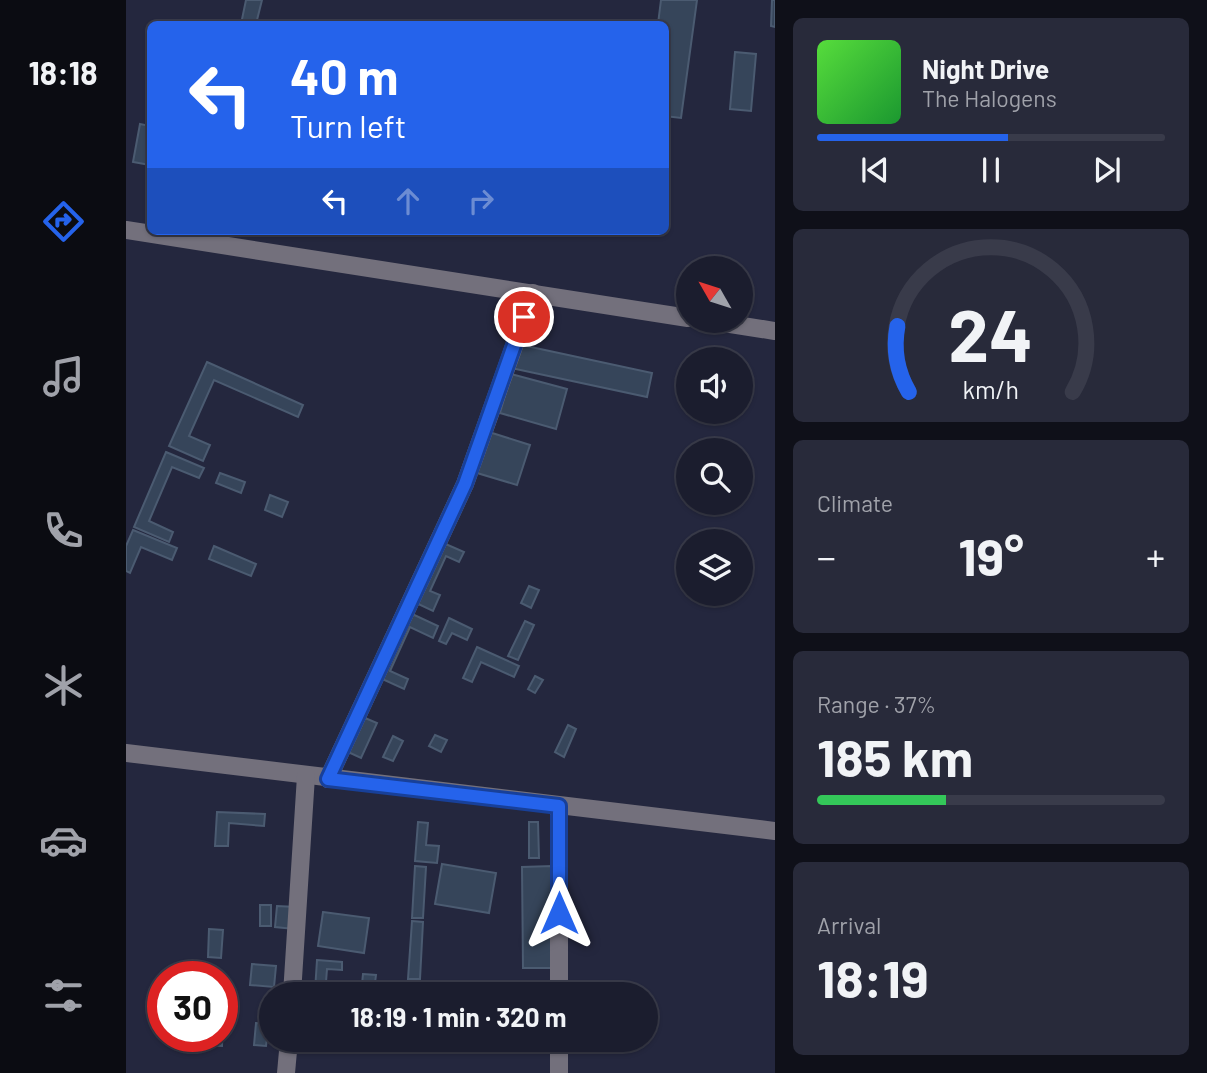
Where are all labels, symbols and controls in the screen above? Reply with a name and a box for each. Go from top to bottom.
text: 40 m [290,46,398,105]
icon: left [175,49,266,140]
text: 18:18 [29,53,97,91]
text: Night Drive [922,53,1049,84]
text: The Halogens [922,84,1057,112]
text: Turn left [290,106,407,144]
icon: previous [856,151,894,189]
icon: pause [972,151,1010,189]
icon: next [1088,151,1126,189]
icon: left [316,182,354,220]
icon: ahead [389,182,427,220]
icon: right [462,182,500,220]
icon: directions [39,197,88,246]
north arrow [676,256,752,332]
map controls [676,256,753,606]
pin [494,287,554,347]
text: 24 [949,289,1033,377]
icon: arrive [505,298,543,336]
button: sound [676,347,753,424]
icon: music [39,352,88,401]
text: km/h [963,373,1019,403]
button: search [676,438,753,515]
text: Climate [817,489,893,517]
icon: phone [39,506,88,555]
text: 19° [958,524,1024,586]
button: layers [676,529,753,606]
text: − [817,533,836,579]
text: + [1146,533,1165,579]
icon: climate [39,661,88,710]
text: Range · 37% [817,690,936,718]
text: 185 km [817,725,973,787]
icon: car [39,816,88,865]
position arrow [522,876,596,950]
text: Arrival [817,911,881,939]
text: 18:19 [817,946,929,1008]
speed limit sign: 30 [147,961,238,1052]
icon: filters [39,971,88,1020]
text: 18:19 · 1 min · 320 m [350,1001,567,1032]

